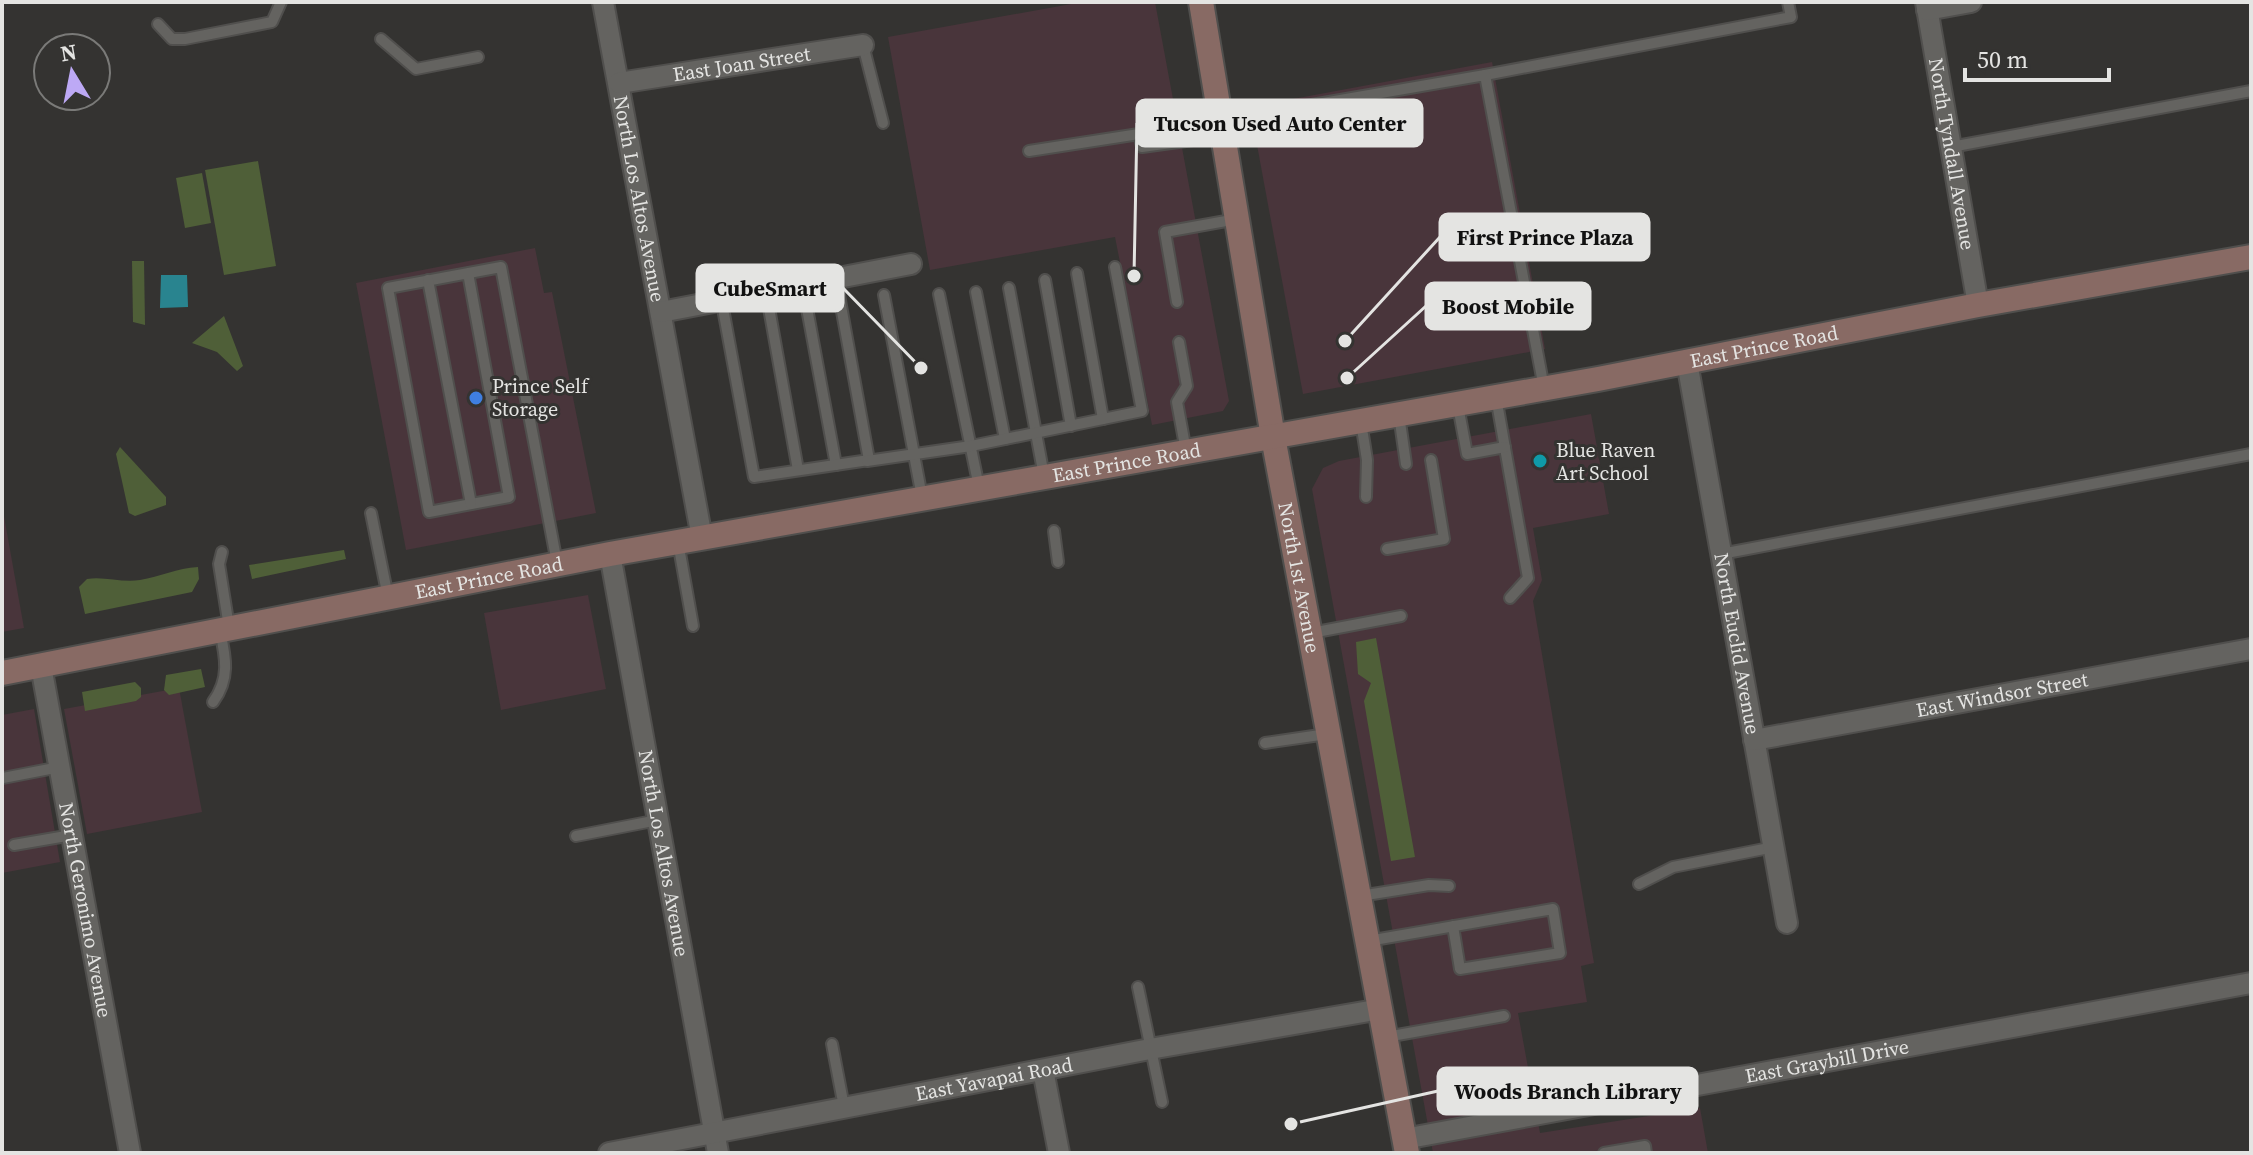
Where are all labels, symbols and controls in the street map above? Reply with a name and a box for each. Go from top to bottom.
north arrow [32,32,112,112]
scale bar [1965,32,2109,82]
text: N [58,36,79,68]
street label: East Joan Street [671,39,813,88]
text: 50 m [1977,43,2028,76]
street label: North Tyndall Avenue [1922,56,1982,252]
street label: North Los Altos Avenue [607,93,672,304]
callout: Tucson Used Auto Center [1137,100,1422,146]
text: Tucson Used Auto Center [1153,108,1407,138]
callout: First Prince Plaza [1440,214,1649,260]
text: First Prince Plaza [1457,222,1634,252]
callout: CubeSmart [697,265,843,311]
text: CubeSmart [713,273,828,303]
callout: Boost Mobile [1426,283,1590,329]
text: Boost Mobile [1442,291,1574,321]
street label: East Prince Road [1688,318,1841,375]
place label: Prince Self Storage [492,372,590,423]
marker: Prince Self Storage [467,389,485,407]
street label: East Prince Road [1050,436,1203,489]
place label: Blue Raven Art School [1556,436,1655,487]
marker: Blue Raven Art School [1531,452,1549,470]
street label: North 1st Avenue [1271,500,1327,655]
street label: East Prince Road [412,549,566,606]
street label: North Euclid Avenue [1707,551,1767,737]
street label: East Windsor Street [1914,665,2091,724]
street label: North Los Altos Avenue [632,748,696,959]
street label: North Geronimo Avenue [52,800,119,1020]
street label: East Graybill Drive [1743,1032,1911,1090]
street label: East Yavapai Road [913,1050,1076,1108]
callout: Woods Branch Library [1438,1068,1697,1114]
text: Woods Branch Library [1454,1076,1682,1106]

